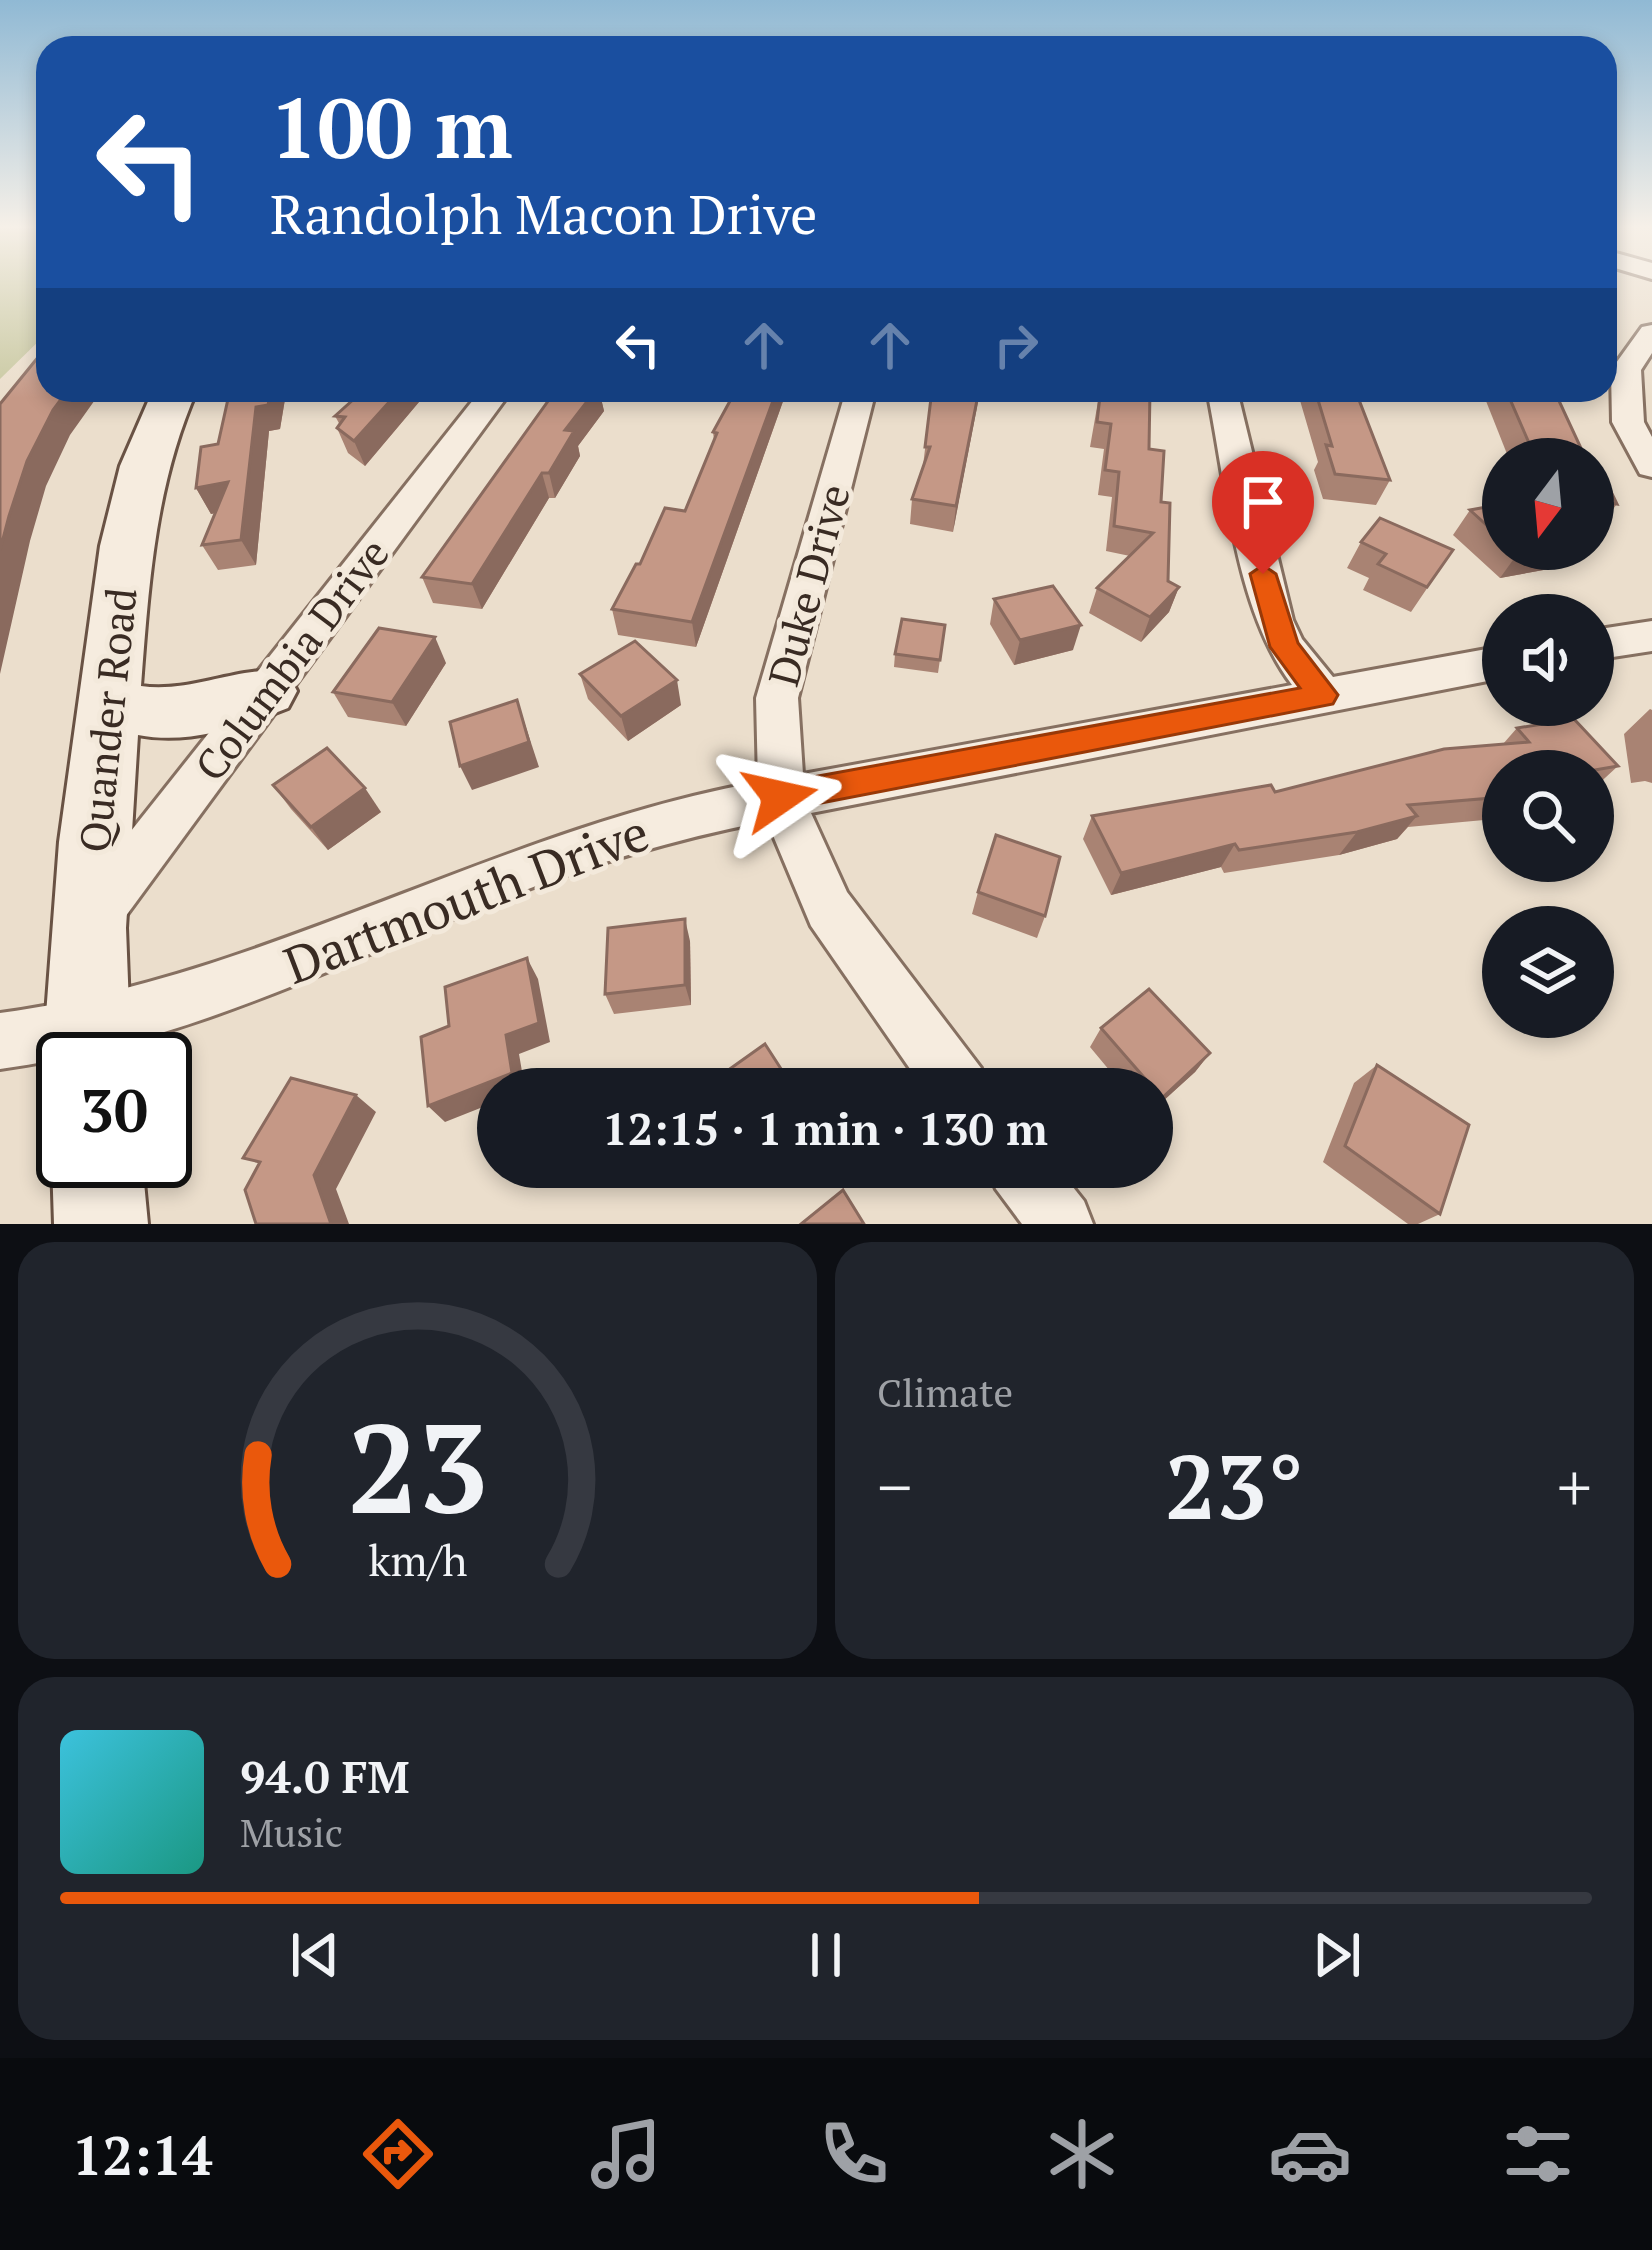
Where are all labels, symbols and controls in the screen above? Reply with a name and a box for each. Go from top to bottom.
text: 100 m [270,71,513,182]
icon: left [72,84,228,240]
text: Randolph Macon Drive [270,178,817,249]
icon: left [605,312,671,378]
icon: ahead [731,312,797,378]
icon: ahead [857,312,923,378]
icon: right [983,312,1049,378]
north arrow [1482,438,1614,570]
map controls [1482,438,1614,1038]
pin [1212,451,1314,574]
icon: arrive [1230,469,1296,535]
street label: Duke Drive [754,478,862,692]
street label: Columbia Drive [182,527,400,791]
street label: Quander Road [65,585,149,855]
button: sound [1482,594,1614,726]
position arrow [717,734,843,860]
button: search [1482,750,1614,882]
street label: Dartmouth Drive [274,797,658,999]
button: layers [1482,906,1614,1038]
speed limit sign: 30 [36,1032,192,1188]
text: 12:15 · 1 min · 130 m [602,1098,1048,1158]
text: Climate [877,1366,1013,1418]
text: 23 [347,1383,488,1549]
text: 23° [1165,1425,1304,1545]
text: − [877,1442,912,1530]
text: + [1557,1442,1592,1530]
text: km/h [368,1530,467,1587]
text: 94.0 FM [240,1746,409,1806]
text: Music [240,1806,343,1858]
icon: previous [282,1922,348,1988]
icon: pause [793,1922,859,1988]
icon: next [1304,1922,1370,1988]
icon: directions [356,2112,440,2196]
icon: music [584,2112,668,2196]
icon: phone [812,2112,896,2196]
icon: climate [1040,2112,1124,2196]
icon: car [1268,2112,1352,2196]
icon: filters [1496,2112,1580,2196]
text: 12:14 [72,2119,213,2190]

